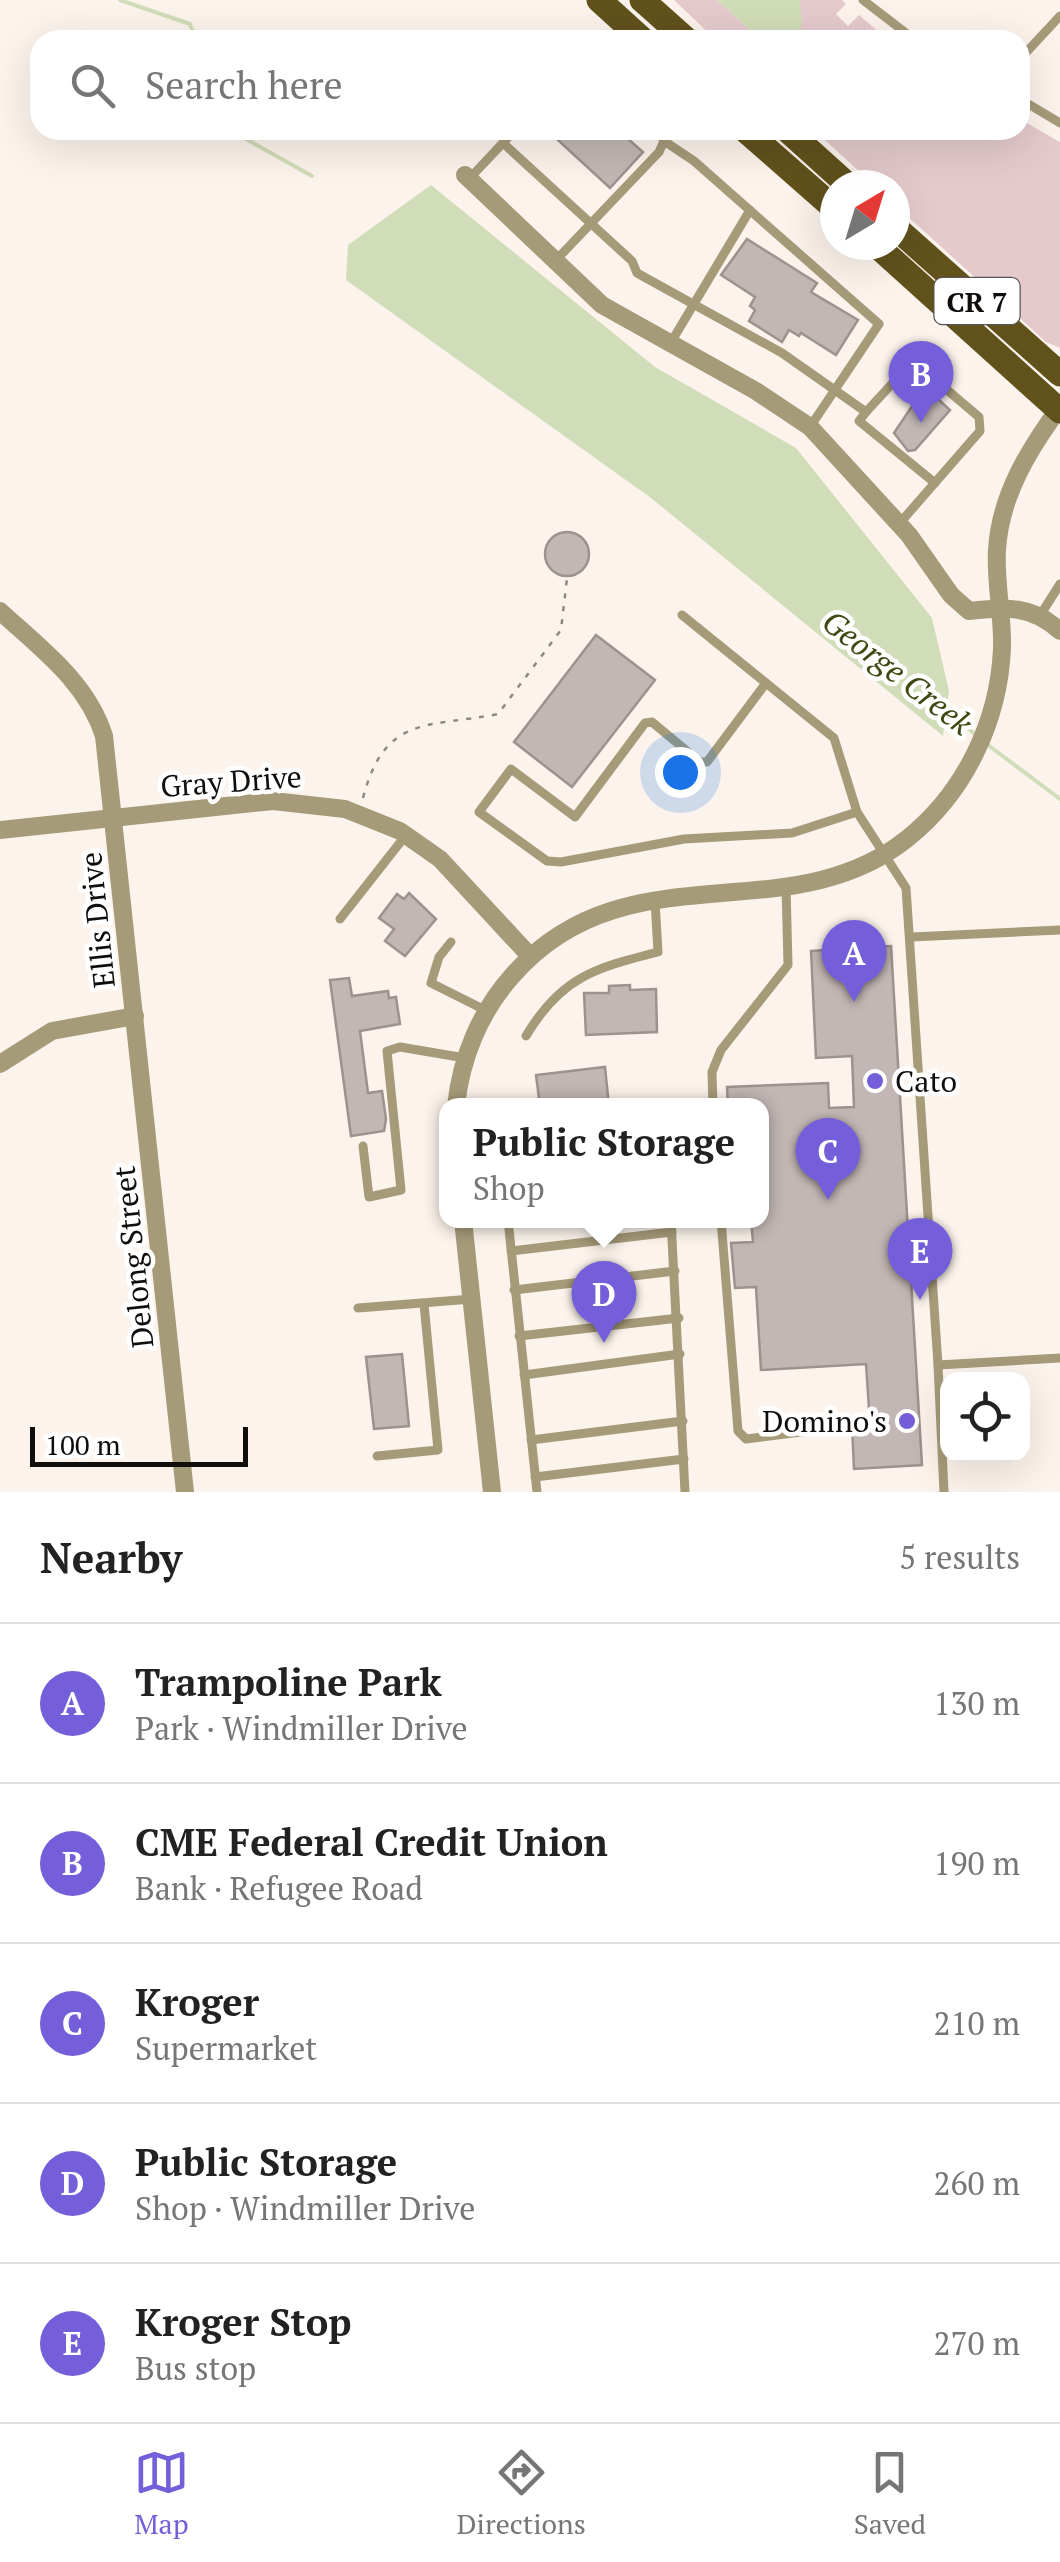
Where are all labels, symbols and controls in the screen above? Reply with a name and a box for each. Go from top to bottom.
search box [30,30,1030,140]
icon: search [65,58,120,113]
text: Search here [145,60,343,110]
north arrow [820,170,910,260]
road number: CR 7 [934,278,1020,324]
pin: B [888,340,954,423]
water label: George Creek [814,600,982,744]
your location [655,747,706,798]
street label: Gray Drive [159,756,303,806]
street label: Ellis Drive [70,850,124,990]
pin: A [822,920,886,1002]
place label: Cato [895,1061,957,1101]
marker: Cato [864,1070,886,1092]
popup [439,1098,769,1228]
text: Public Storage [473,1117,735,1167]
pin: C [796,1118,860,1200]
street label: Delong Street [104,1164,162,1350]
text: Shop [473,1167,545,1209]
pin: E [888,1218,952,1300]
pin: D [572,1260,636,1343]
map controls [940,1372,1030,1462]
button: locate [940,1372,1030,1462]
place label: Domino's [762,1401,887,1441]
marker: Domino's [896,1410,918,1432]
scale bar [30,1422,248,1466]
text: 100 m [45,1426,121,1463]
text: Nearby [40,1529,182,1585]
text: 5 results [899,1536,1020,1578]
text: Trampoline Park [135,1657,442,1707]
text: A [61,1682,84,1724]
text: 130 m [933,1682,1020,1724]
text: Park · Windmiller Drive [135,1707,468,1749]
text: CME Federal Credit Union [135,1817,608,1867]
text: B [62,1842,83,1884]
text: 190 m [933,1842,1020,1884]
text: Bank · Refugee Road [135,1867,423,1909]
text: Kroger [135,1977,259,2027]
text: C [62,2002,83,2044]
text: 210 m [933,2002,1020,2044]
text: Supermarket [135,2027,317,2069]
text: Public Storage [135,2137,397,2187]
text: D [61,2162,84,2204]
text: 260 m [933,2162,1020,2204]
text: Shop · Windmiller Drive [135,2187,475,2229]
text: Kroger Stop [135,2297,352,2347]
text: E [63,2322,82,2364]
text: 270 m [933,2322,1020,2364]
text: Bus stop [135,2347,256,2389]
tab: Map [134,2445,189,2542]
tab: Directions [457,2445,586,2542]
tab: Saved [854,2445,926,2542]

